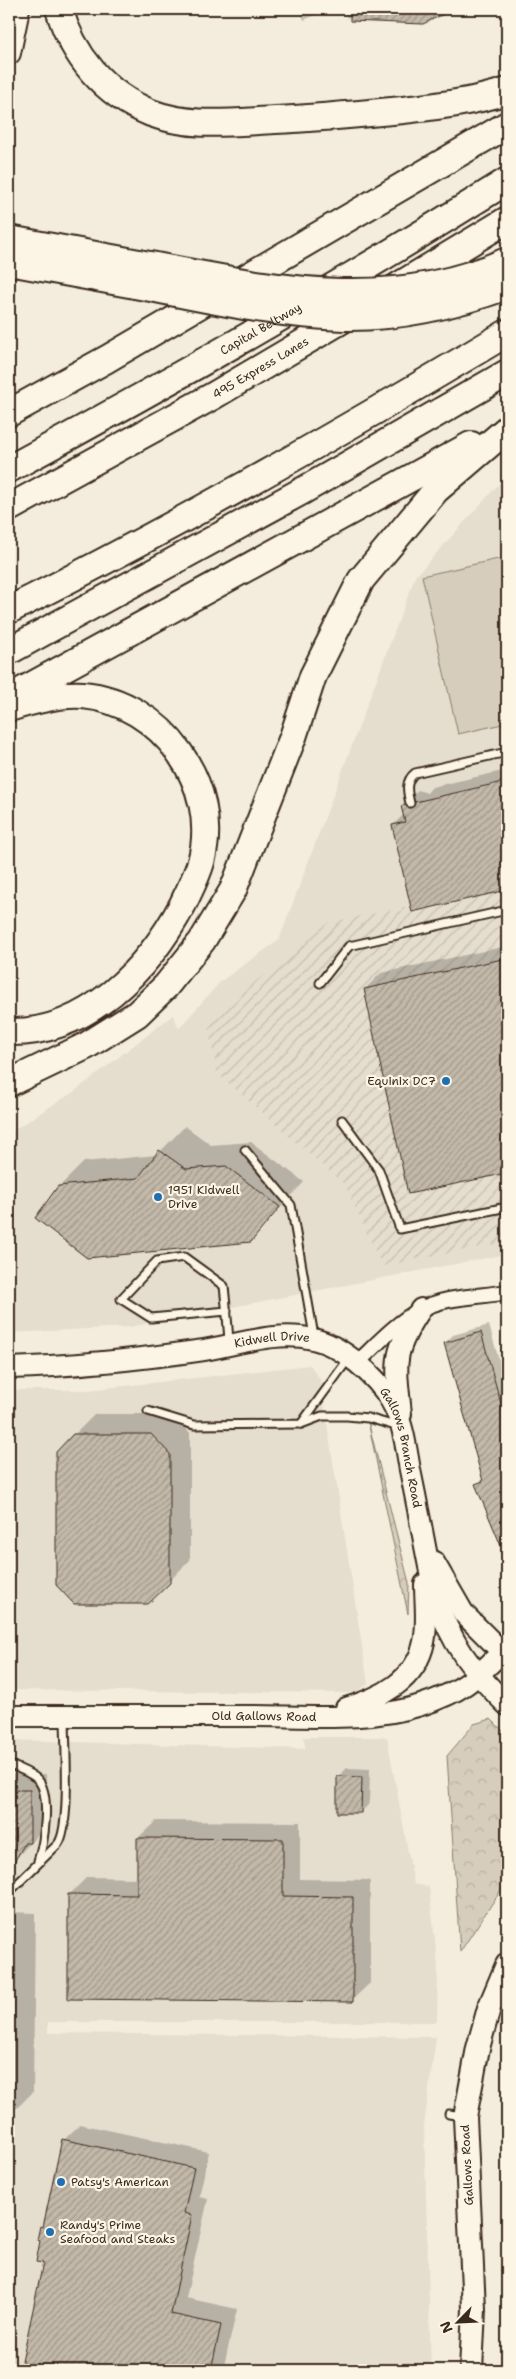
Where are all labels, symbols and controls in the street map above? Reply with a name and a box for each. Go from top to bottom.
street label: Capital Beltway [217,299,304,359]
street label: 495 Express Lanes [210,333,312,403]
place label: Equinix DC7 [367,1073,436,1089]
marker: Equinix DC7 [440,1075,452,1087]
place label: 1951 Kidwell Drive [168,1182,240,1212]
marker: 1951 Kidwell Drive [152,1191,164,1203]
street label: Kidwell Drive [233,1328,311,1352]
street label: Gallows Branch Road [376,1384,426,1510]
street label: Old Gallows Road [211,1708,317,1725]
street label: Gallows Road [457,2124,477,2206]
place label: Patsy's American [71,2174,169,2190]
marker: Patsy's American [55,2176,67,2188]
place label: Randy's Prime Seafood and Steaks [60,2217,176,2247]
marker: Randy's Prime Seafood and Steaks [44,2226,56,2238]
north arrow [434,2296,484,2346]
text: N [436,2319,457,2336]

